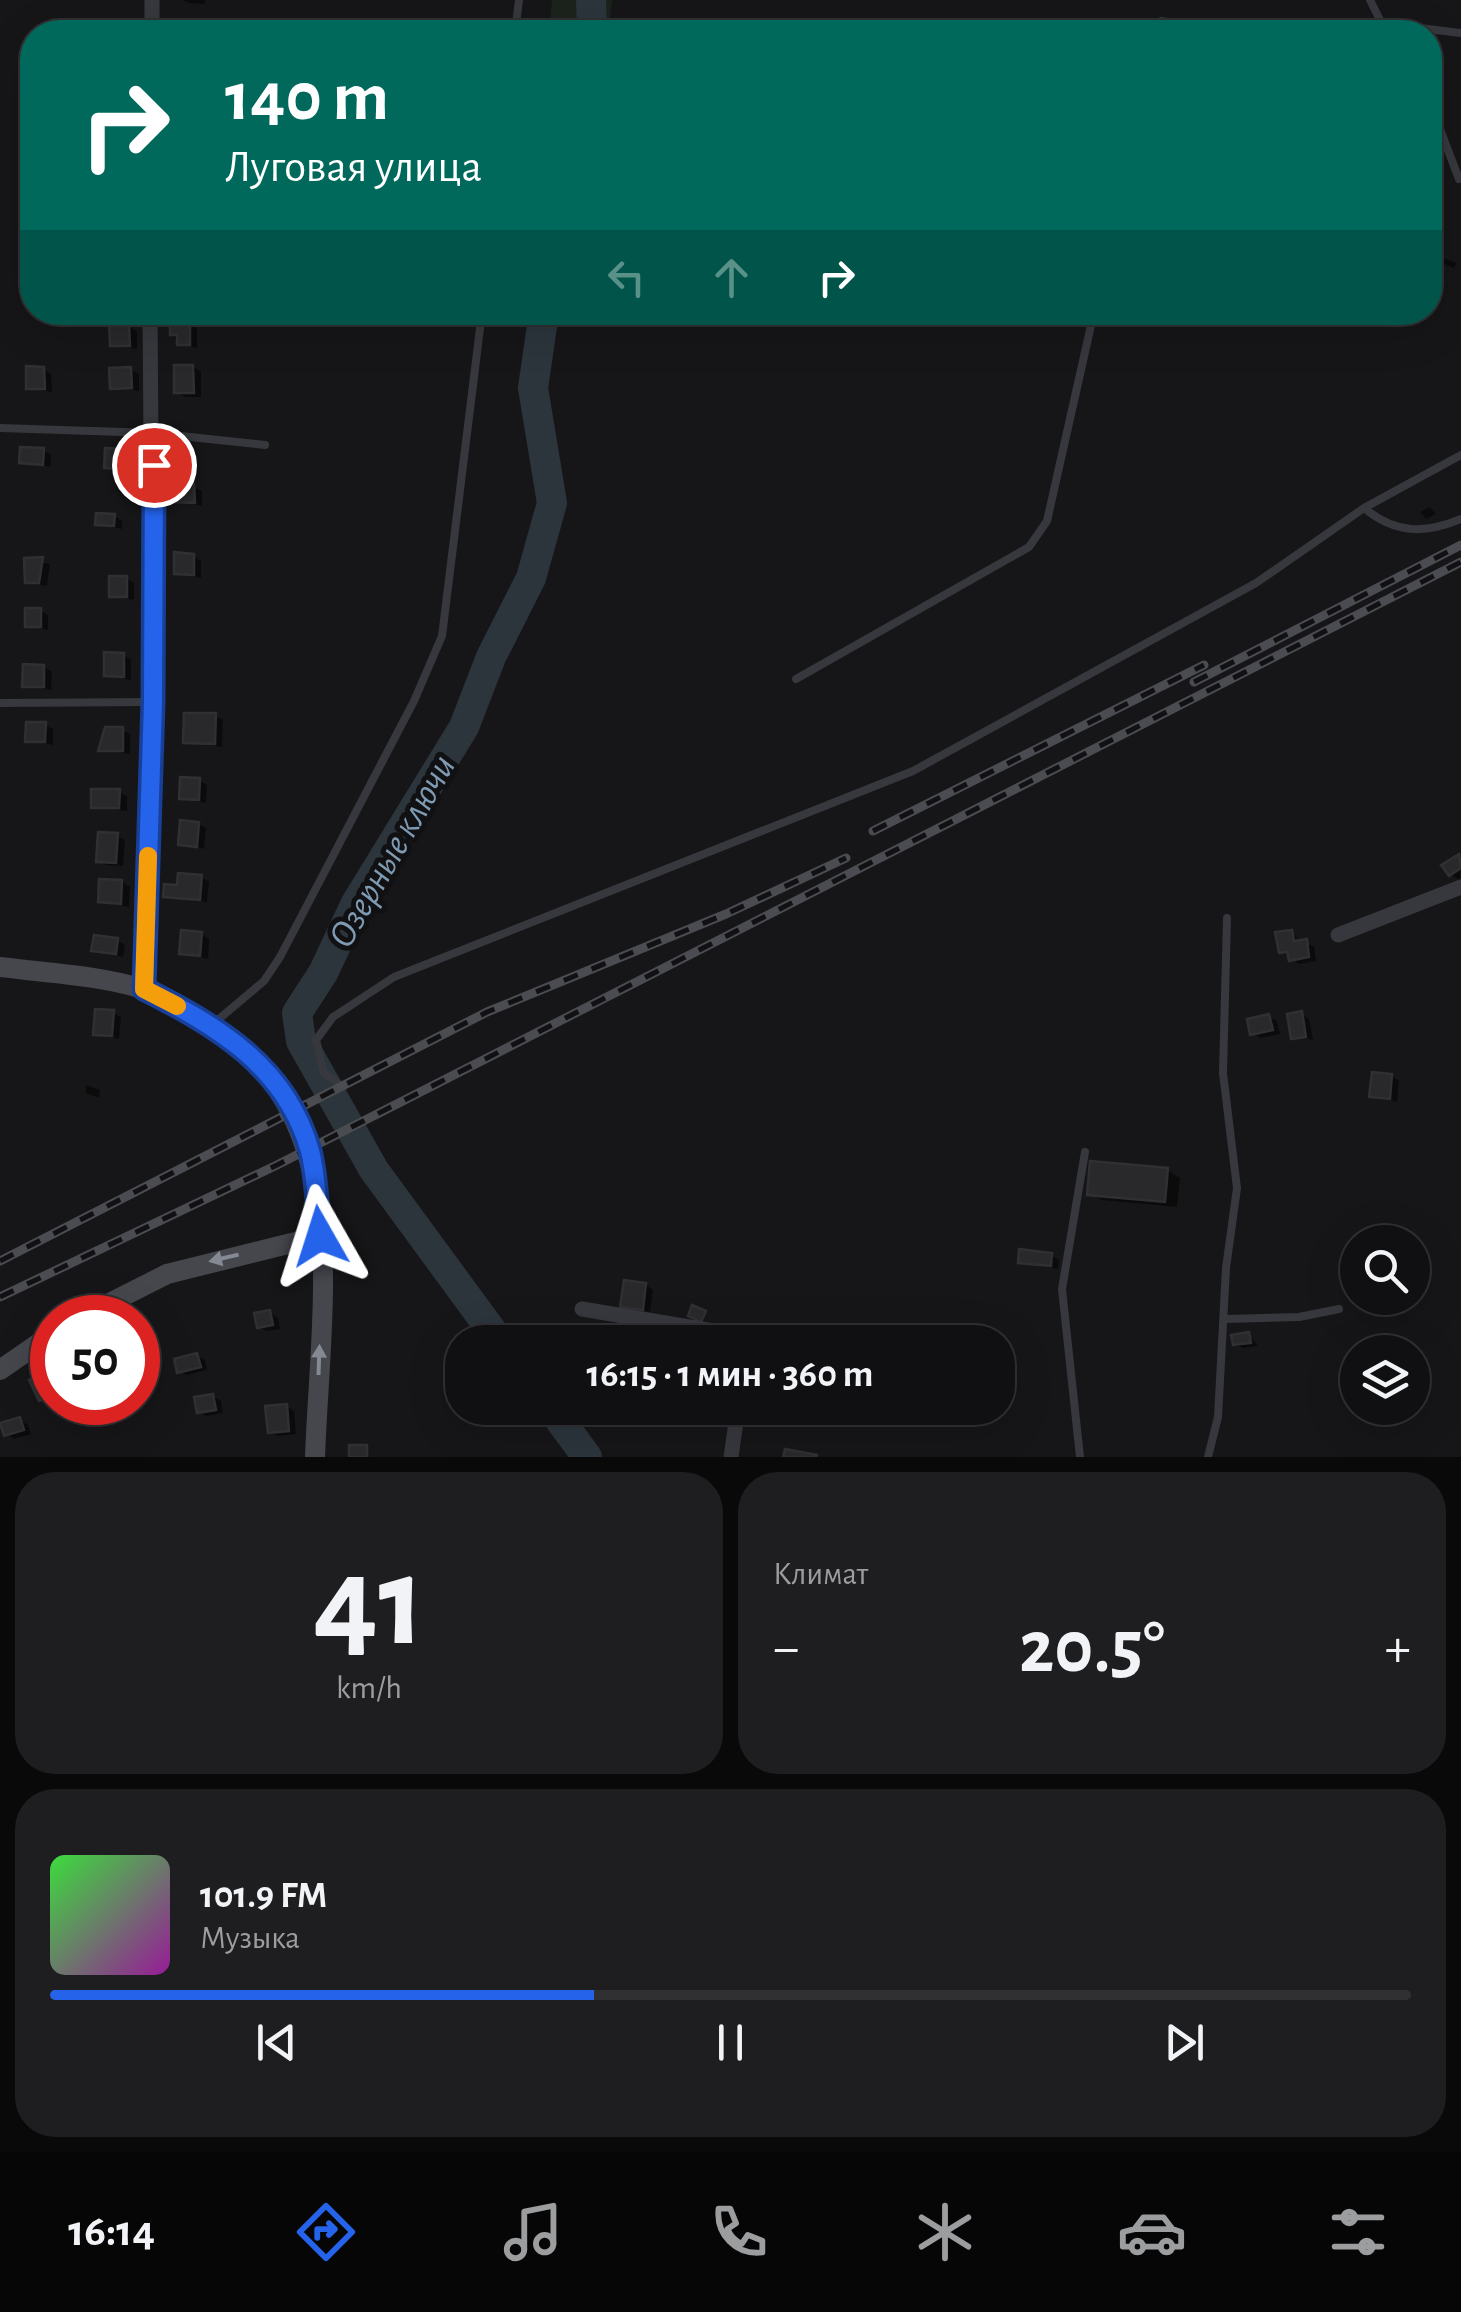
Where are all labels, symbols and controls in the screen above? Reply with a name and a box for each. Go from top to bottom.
icon: right [60,60,190,190]
text: 140 m [225,63,389,133]
text: Луговая улица [225,145,482,190]
icon: left [599,250,654,305]
icon: ahead [704,250,759,305]
icon: right [809,250,864,305]
pin [112,423,197,508]
icon: arrive [127,438,182,493]
water label: Озерные ключи [322,749,463,955]
position arrow [268,1184,372,1288]
map controls [1340,1225,1430,1425]
button: search [1340,1225,1430,1315]
one-way arrow [209,1251,240,1266]
speed limit sign: 50 [30,1295,160,1425]
button: layers [1340,1335,1430,1425]
one-way arrow [311,1343,327,1375]
text: 16:15 · 1 мин · 360 m [587,1356,873,1394]
text: 41 [313,1539,425,1669]
text: Климат [773,1558,868,1590]
text: 20.5° [1019,1611,1165,1686]
text: − [773,1621,799,1676]
text: + [1385,1621,1411,1676]
text: km/h [336,1672,402,1704]
text: 101.9 FM [200,1877,327,1915]
text: Музыка [200,1922,300,1954]
icon: previous [249,2015,304,2070]
icon: pause [703,2015,758,2070]
icon: next [1157,2015,1212,2070]
icon: directions [291,2197,361,2267]
icon: music [498,2197,568,2267]
icon: phone [704,2197,774,2267]
icon: climate [910,2197,980,2267]
icon: car [1117,2197,1187,2267]
icon: filters [1323,2197,1393,2267]
text: 16:14 [68,2209,155,2254]

